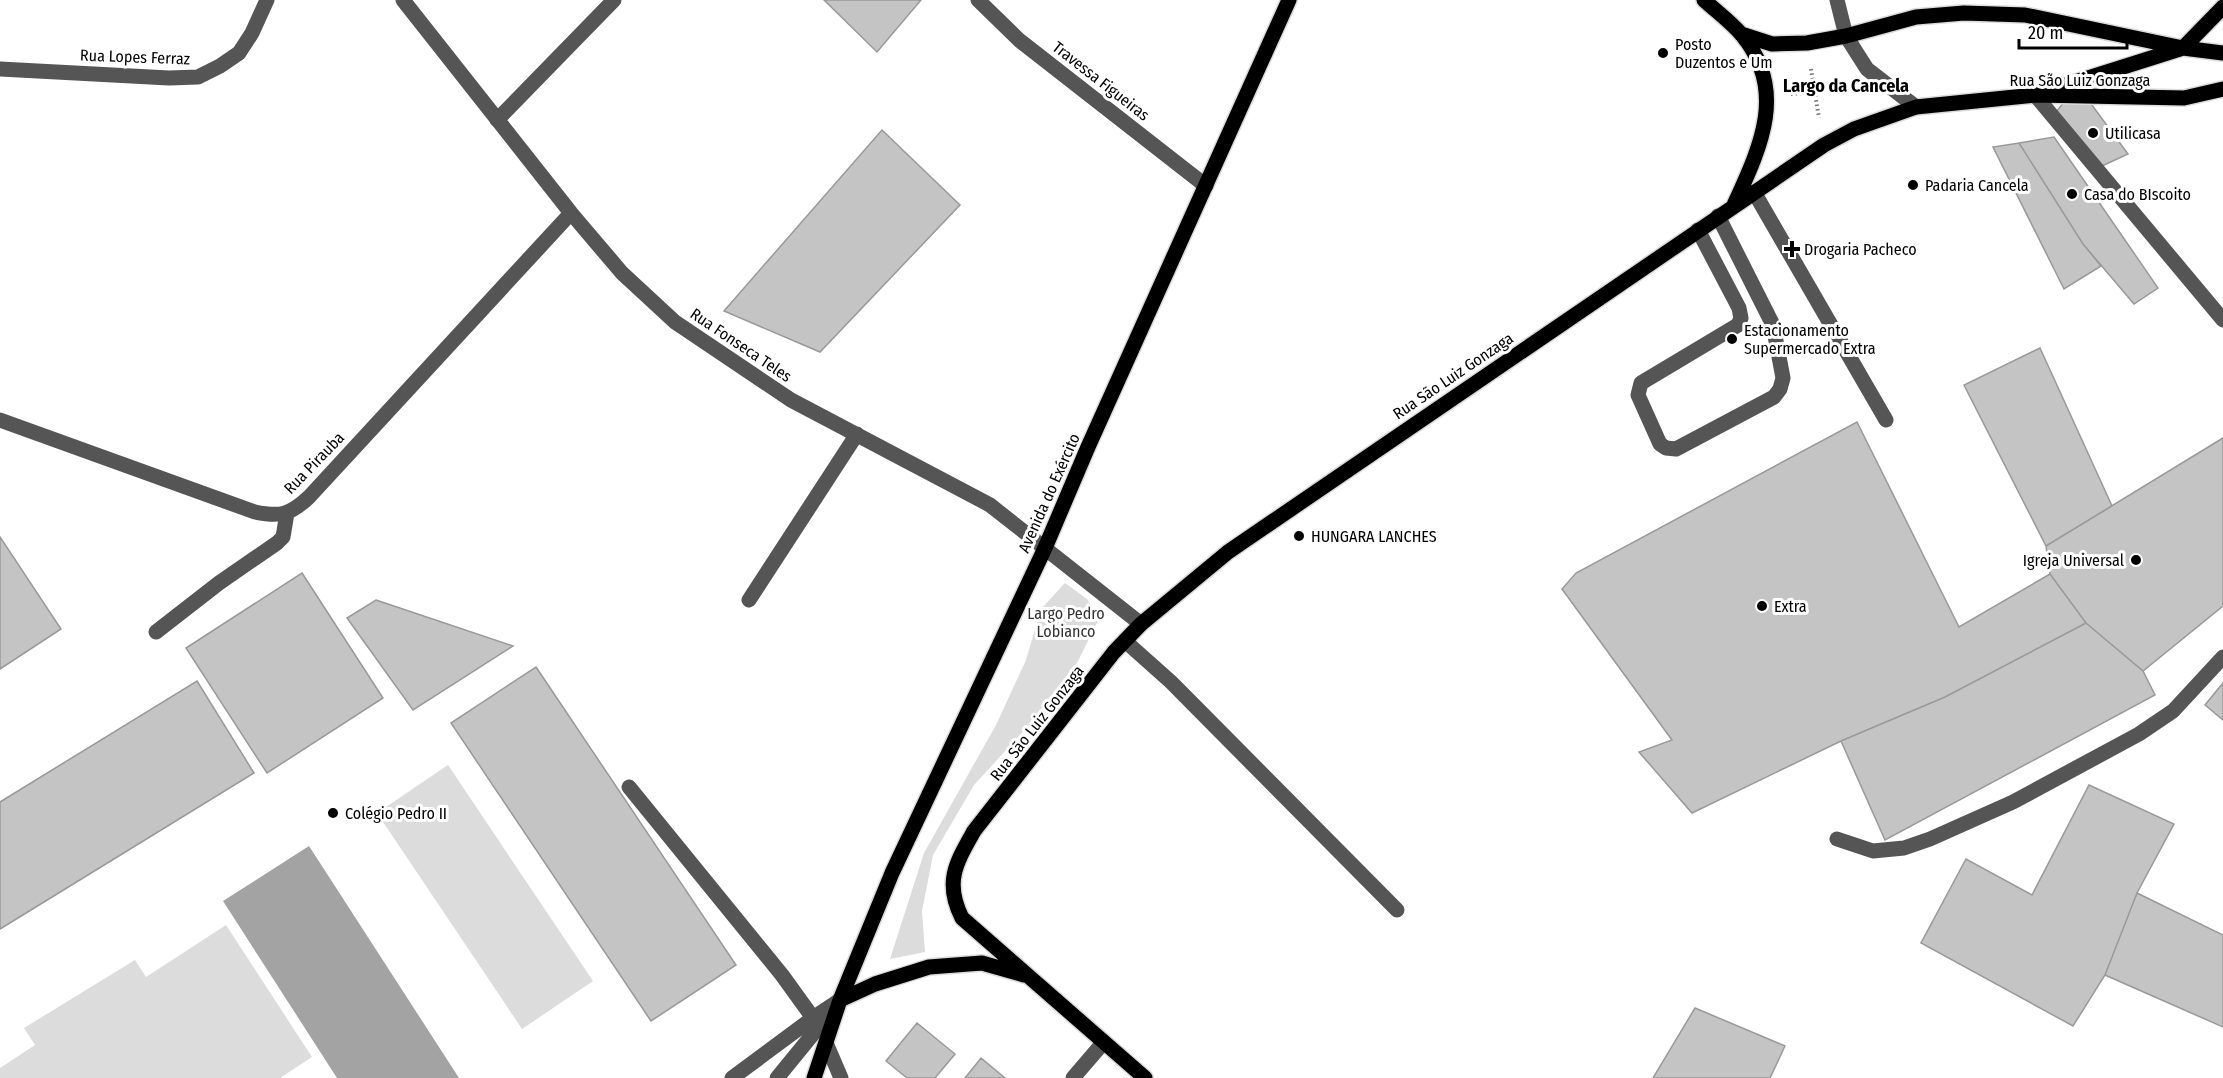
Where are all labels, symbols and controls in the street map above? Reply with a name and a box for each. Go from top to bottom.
scale bar [2019,12,2127,50]
text: 20 m [2028,22,2063,44]
place label: Posto Duzentos e Um [1675,35,1773,72]
street label: Travessa Figueiras [1049,37,1153,125]
street label: Rua Lopes Ferraz [80,46,190,68]
marker: Posto Duzentos e Um [1656,46,1670,60]
street label: Rua São Luiz Gonzaga [2010,71,2151,90]
district label: Largo da Cancela [1783,75,1909,97]
place label: Utilicasa [2105,124,2161,143]
marker: Utilicasa [2086,126,2100,140]
place label: Padaria Cancela [1925,176,2029,195]
marker: Padaria Cancela [1906,178,1920,192]
place label: Casa do BIscoito [2084,185,2191,204]
marker: Casa do BIscoito [2065,187,2079,201]
place label: Drogaria Pacheco [1804,240,1917,259]
marker: Drogaria Pacheco [1785,242,1799,256]
street label: Rua Fonseca Teles [687,304,795,386]
place label: Estacionamento Supermercado Extra [1744,321,1876,358]
street label: Rua São Luiz Gonzaga [1389,329,1517,423]
marker: Estacionamento Supermercado Extra [1725,332,1739,346]
street label: Rua Pirauba [280,428,348,498]
street label: Avenida do Exército [1014,430,1084,556]
place label: HUNGARA LANCHES [1311,527,1437,546]
marker: HUNGARA LANCHES [1292,529,1306,543]
place label: Igreja Universal [2023,551,2124,570]
marker: Igreja Universal [2129,553,2143,567]
place label: Extra [1774,597,1807,616]
marker: Extra [1755,599,1769,613]
park label: Largo Pedro Lobianco [1027,604,1105,641]
street label: Rua São Luiz Gonzaga [986,662,1088,784]
place label: Colégio Pedro II [345,804,447,823]
marker: Colégio Pedro II [326,806,340,820]

